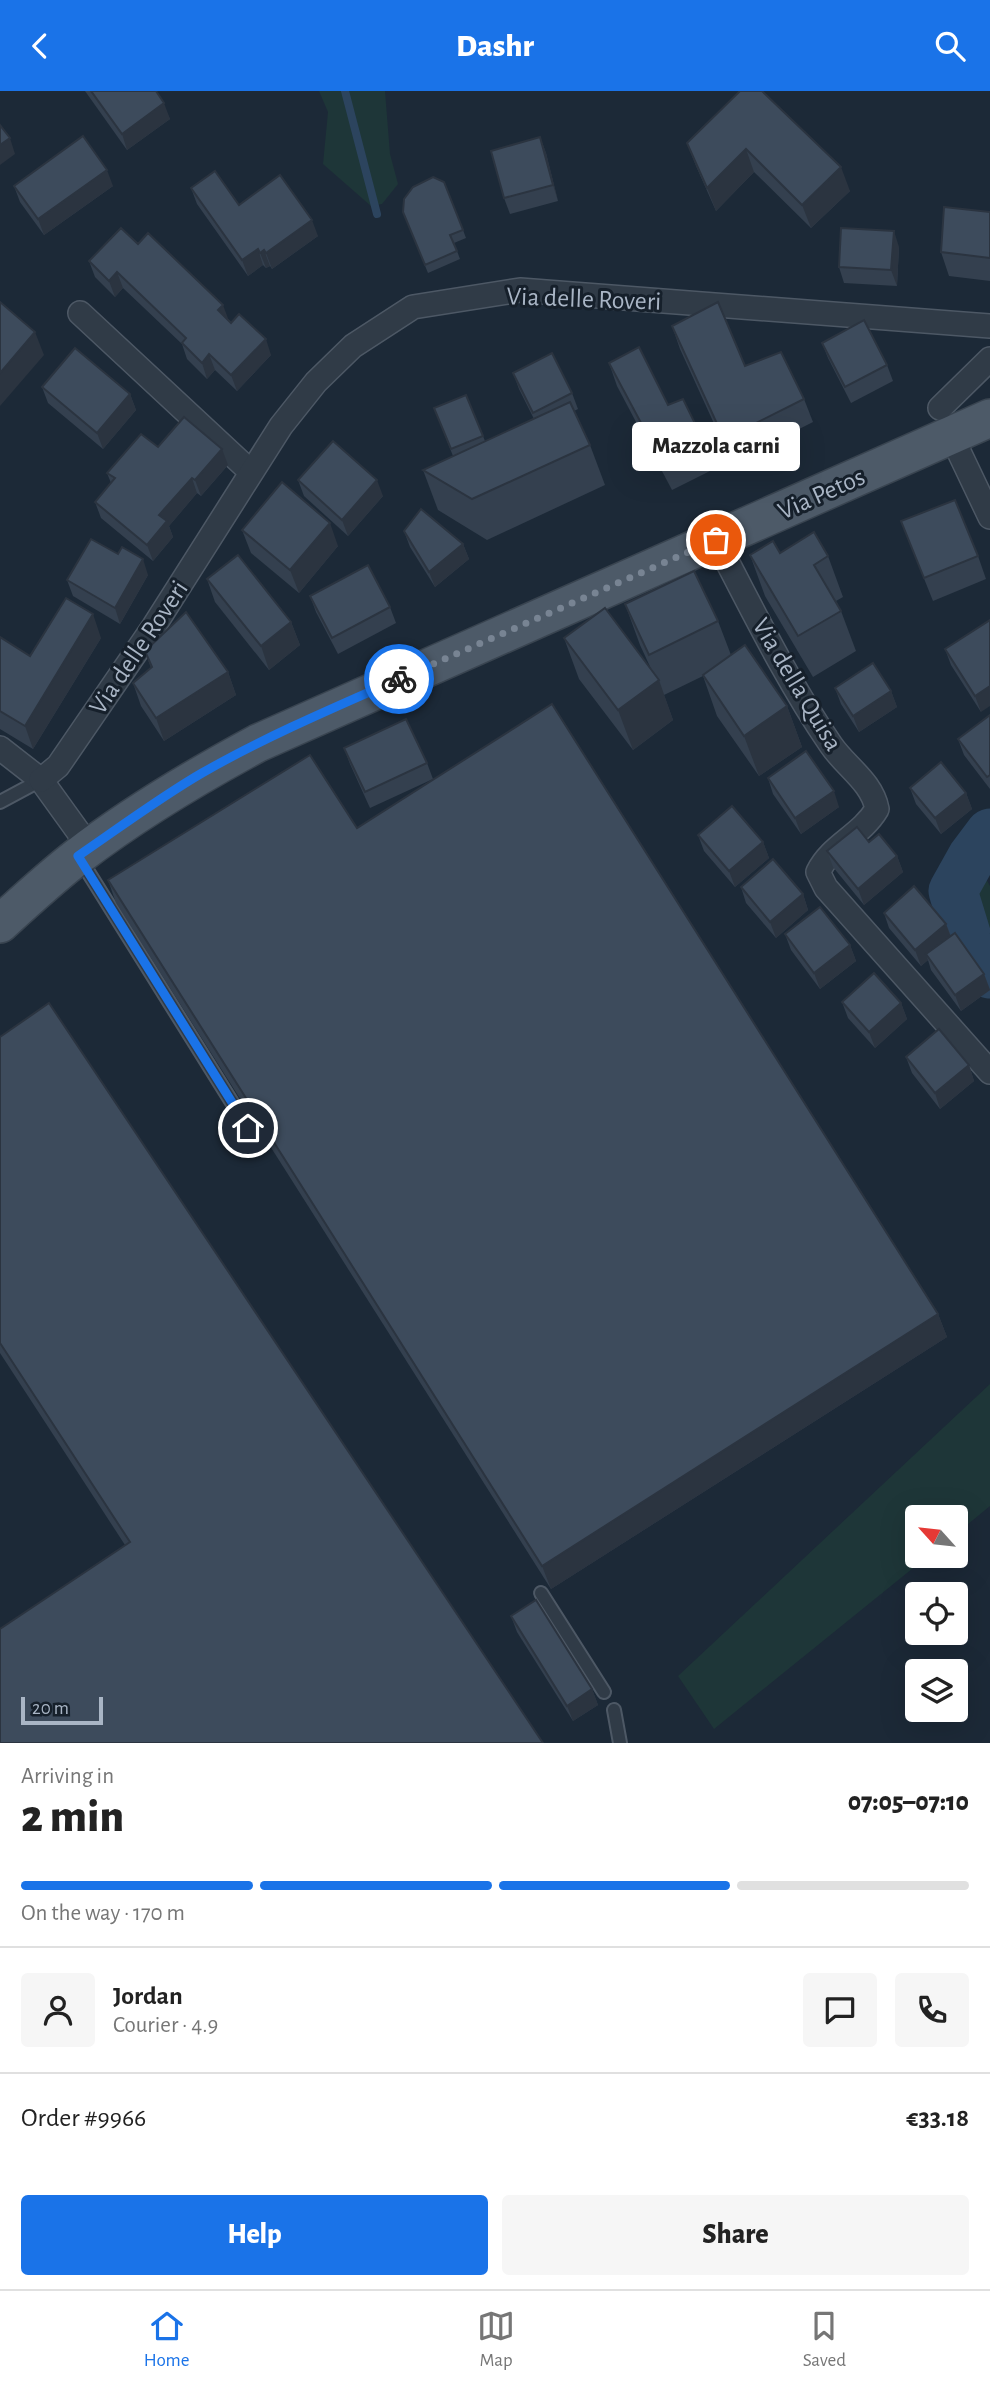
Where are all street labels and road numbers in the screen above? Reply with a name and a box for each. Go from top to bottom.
street label: Via delle Roveri [506,283,662,315]
street label: Via Petos [774,463,869,524]
street label: Via delle Roveri [85,576,193,719]
street label: Via della Quisa [747,614,847,755]

